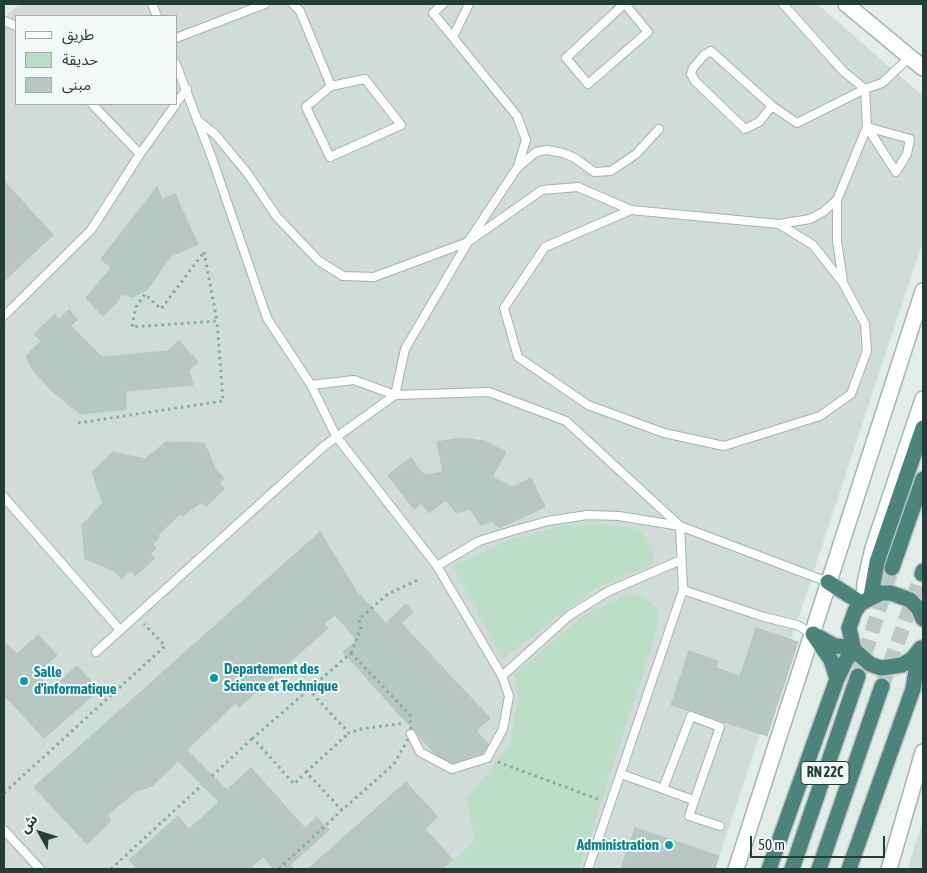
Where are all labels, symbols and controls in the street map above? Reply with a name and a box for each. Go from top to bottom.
legend [15,15,178,105]
text: طريق [62,26,94,43]
text: حديقة [62,51,98,68]
text: مبنى [62,76,91,93]
place label: Departement des Science et Technique [224,660,338,695]
place label: Salle d'informatique [34,663,117,698]
marker: Departement des Science et Technique [208,672,220,684]
marker: Salle d'informatique [18,675,30,687]
road number: RN 22C [801,761,849,784]
north arrow [15,808,65,858]
text: ش [16,811,41,836]
scale bar [752,826,887,858]
place label: Administration [577,836,659,854]
text: 50 m [758,836,785,853]
marker: Administration [663,839,675,851]

